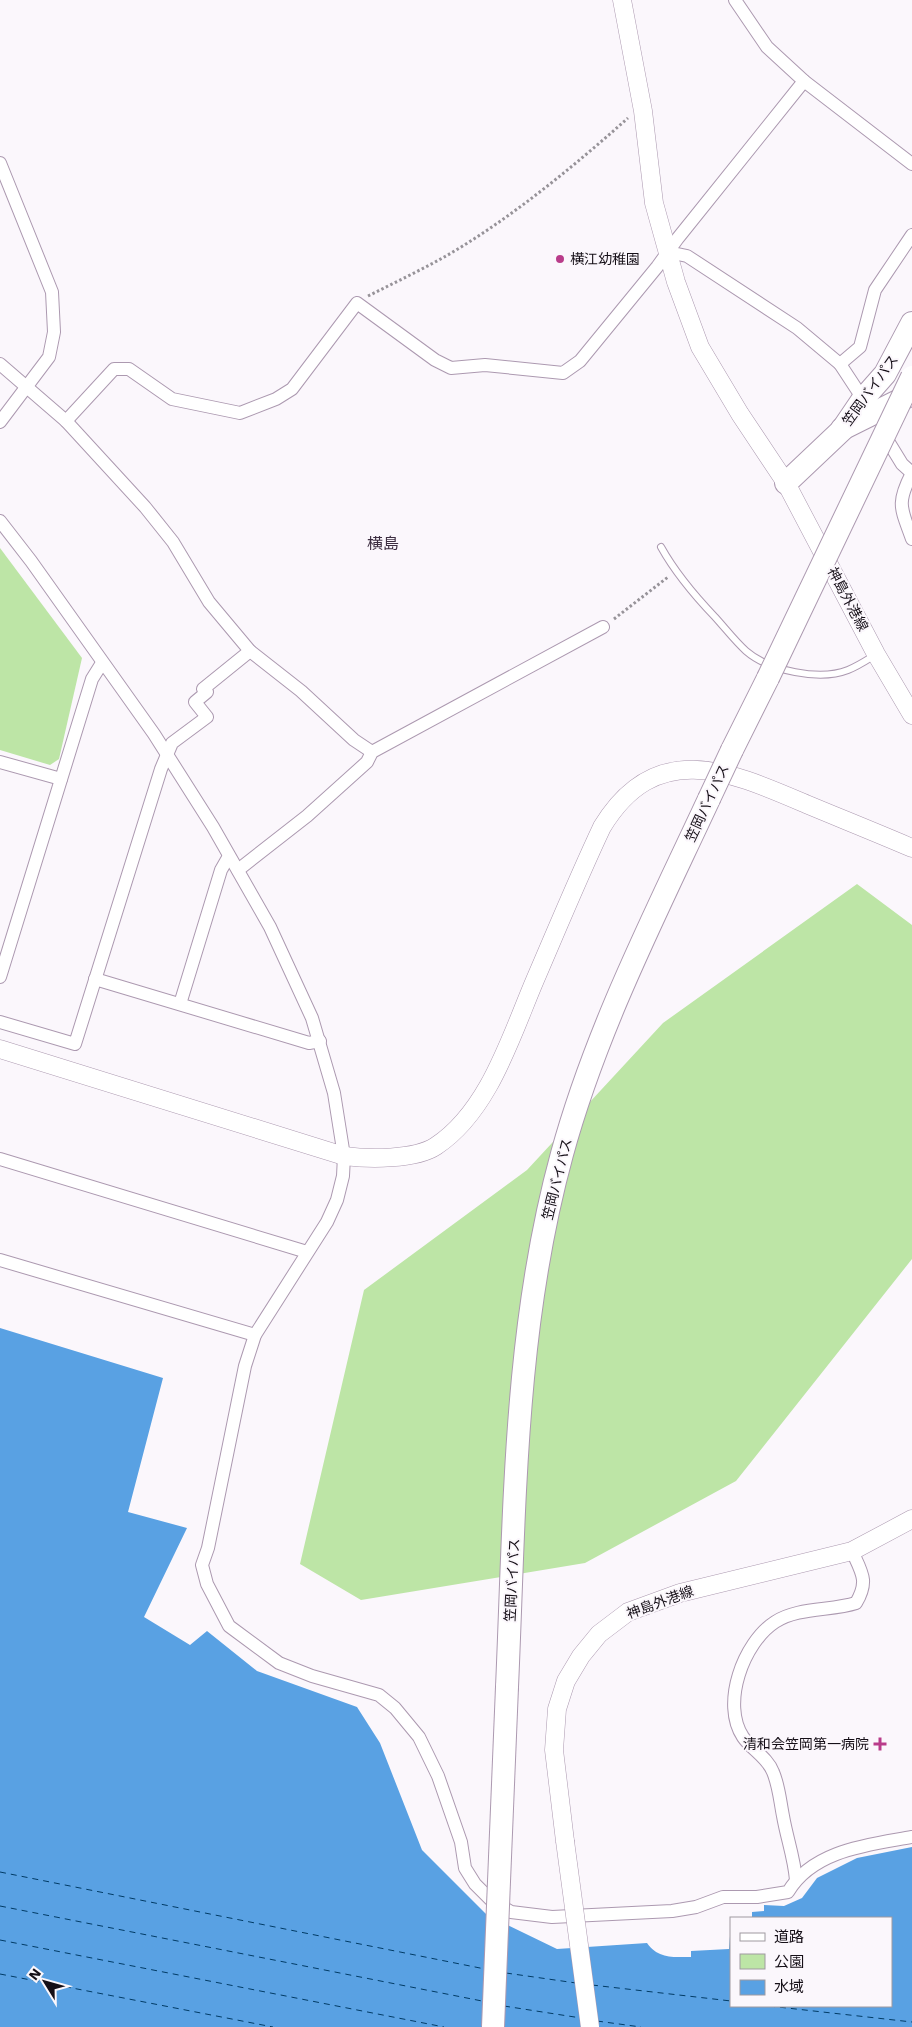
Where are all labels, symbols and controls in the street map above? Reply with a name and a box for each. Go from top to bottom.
place label: 横江幼稚園 [570,251,640,267]
marker: 横江幼稚園 [554,253,566,265]
street label: 笠岡バイパス [839,351,901,429]
district label: 横島 [367,534,399,553]
street label: 神島外港線 [825,564,871,634]
street label: 笠岡バイパス [682,762,732,844]
street label: 笠岡バイパス [539,1136,575,1222]
street label: 笠岡バイパス [502,1538,522,1622]
street label: 神島外港線 [624,1583,696,1621]
place label: 清和会笠岡第一病院 [743,1736,869,1752]
marker: 清和会笠岡第一病院 [873,1737,887,1751]
legend [730,1917,892,2007]
text: 道路 [774,1928,804,1946]
text: 公園 [774,1953,804,1971]
north arrow [20,1957,70,2007]
text: N [25,1965,44,1983]
text: 水域 [774,1978,804,1996]

